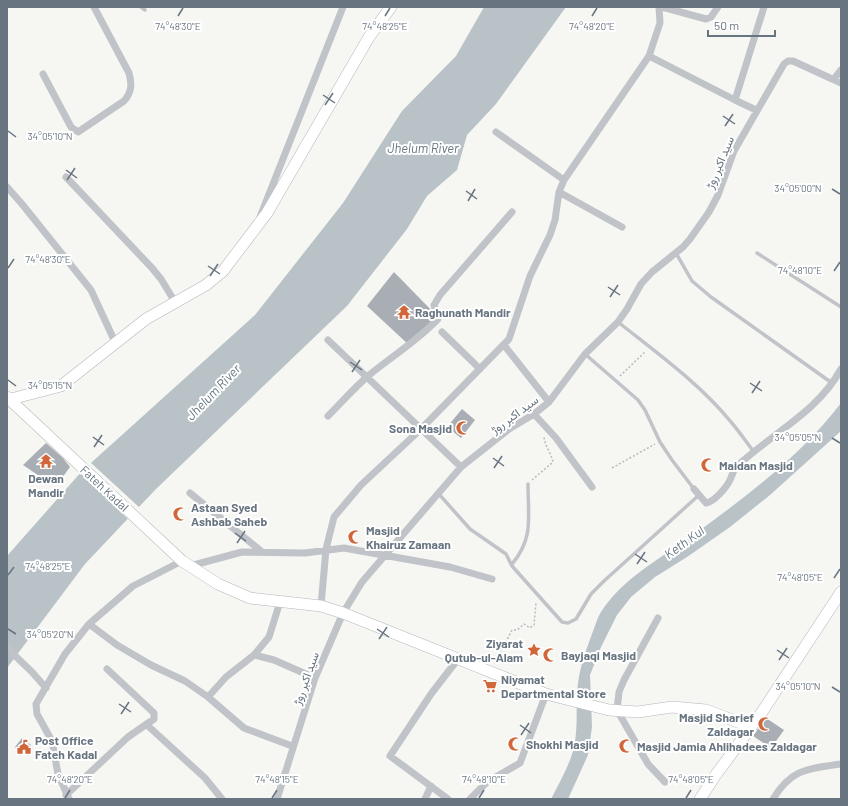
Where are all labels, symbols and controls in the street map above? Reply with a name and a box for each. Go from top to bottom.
scale bar [708,12,775,38]
text: 50 m [714,18,739,32]
text: 74°48'30"E [155,20,201,32]
text: 74°48'25"E [362,20,408,32]
text: 74°48'20"E [569,20,615,32]
text: 34°05'10"N [27,130,73,142]
street label: سید اکبر روڑ [701,134,738,192]
water label: Jhelum River [387,140,459,156]
text: 34°05'00"N [774,182,822,194]
text: 74°48'30"E [25,253,71,265]
text: 74°48'10"E [778,264,822,276]
temple icon: Raghunath Mandir [396,304,412,320]
place label: Raghunath Mandir [415,305,511,319]
water label: Jhelum River [182,360,244,423]
text: 34°05'15"N [28,379,72,391]
street label: سید اکبر روڑ [487,392,542,438]
mosque icon: Sona Masjid [455,420,471,436]
place label: Sona Masjid [389,421,452,435]
text: 34°05'05"N [775,431,821,443]
temple icon: Dewan Mandir [38,453,54,469]
mosque icon: Maidan Masjid [700,457,716,473]
place label: Maidan Masjid [719,458,793,472]
street label: Fateh Kadal [78,462,132,514]
place label: Dewan Mandir [28,471,64,499]
place label: Astaan Syed Ashbab Saheb [191,500,267,528]
mosque icon: Astaan Syed Ashbab Saheb [172,506,188,522]
water label: Keth Kul [661,522,707,562]
place label: Masjid Khairuz Zamaan [366,523,451,551]
mosque icon: Masjid Khairuz Zamaan [347,529,363,545]
text: 74°48'25"E [25,560,71,572]
text: 74°48'05"E [777,571,823,583]
text: 34°05'20"N [27,628,73,640]
place label: Ziyarat Qutub-ul-Alam [445,636,523,664]
place icon: Ziyarat Qutub-ul-Alam [526,642,542,658]
mosque icon: Bayjaqi Masjid [542,647,558,663]
place label: Bayjaqi Masjid [561,648,636,662]
street label: سید اکبر روڑ [289,650,323,708]
place label: Niyamat Departmental Store [501,672,606,700]
supermarket icon: Niyamat Departmental Store [482,678,498,694]
text: 34°05'10"N [775,680,821,692]
place label: Masjid Sharief Zaldagar [679,710,754,738]
mosque icon: Masjid Sharief Zaldagar [757,716,773,732]
place label: Post Office Fateh Kadal [35,733,97,761]
mosque icon: Shokhi Masjid [507,736,523,752]
place label: Shokhi Masjid [526,737,599,751]
mosque icon: Masjid Jamia Ahlihadees Zaldagar [618,738,634,754]
public building icon: Post Office Fateh Kadal [16,739,32,755]
place label: Masjid Jamia Ahlihadees Zaldagar [637,739,817,753]
text: 74°48'20"E [47,773,93,785]
text: 74°48'15"E [255,773,299,785]
text: 74°48'10"E [462,773,506,785]
text: 74°48'05"E [668,773,714,785]

